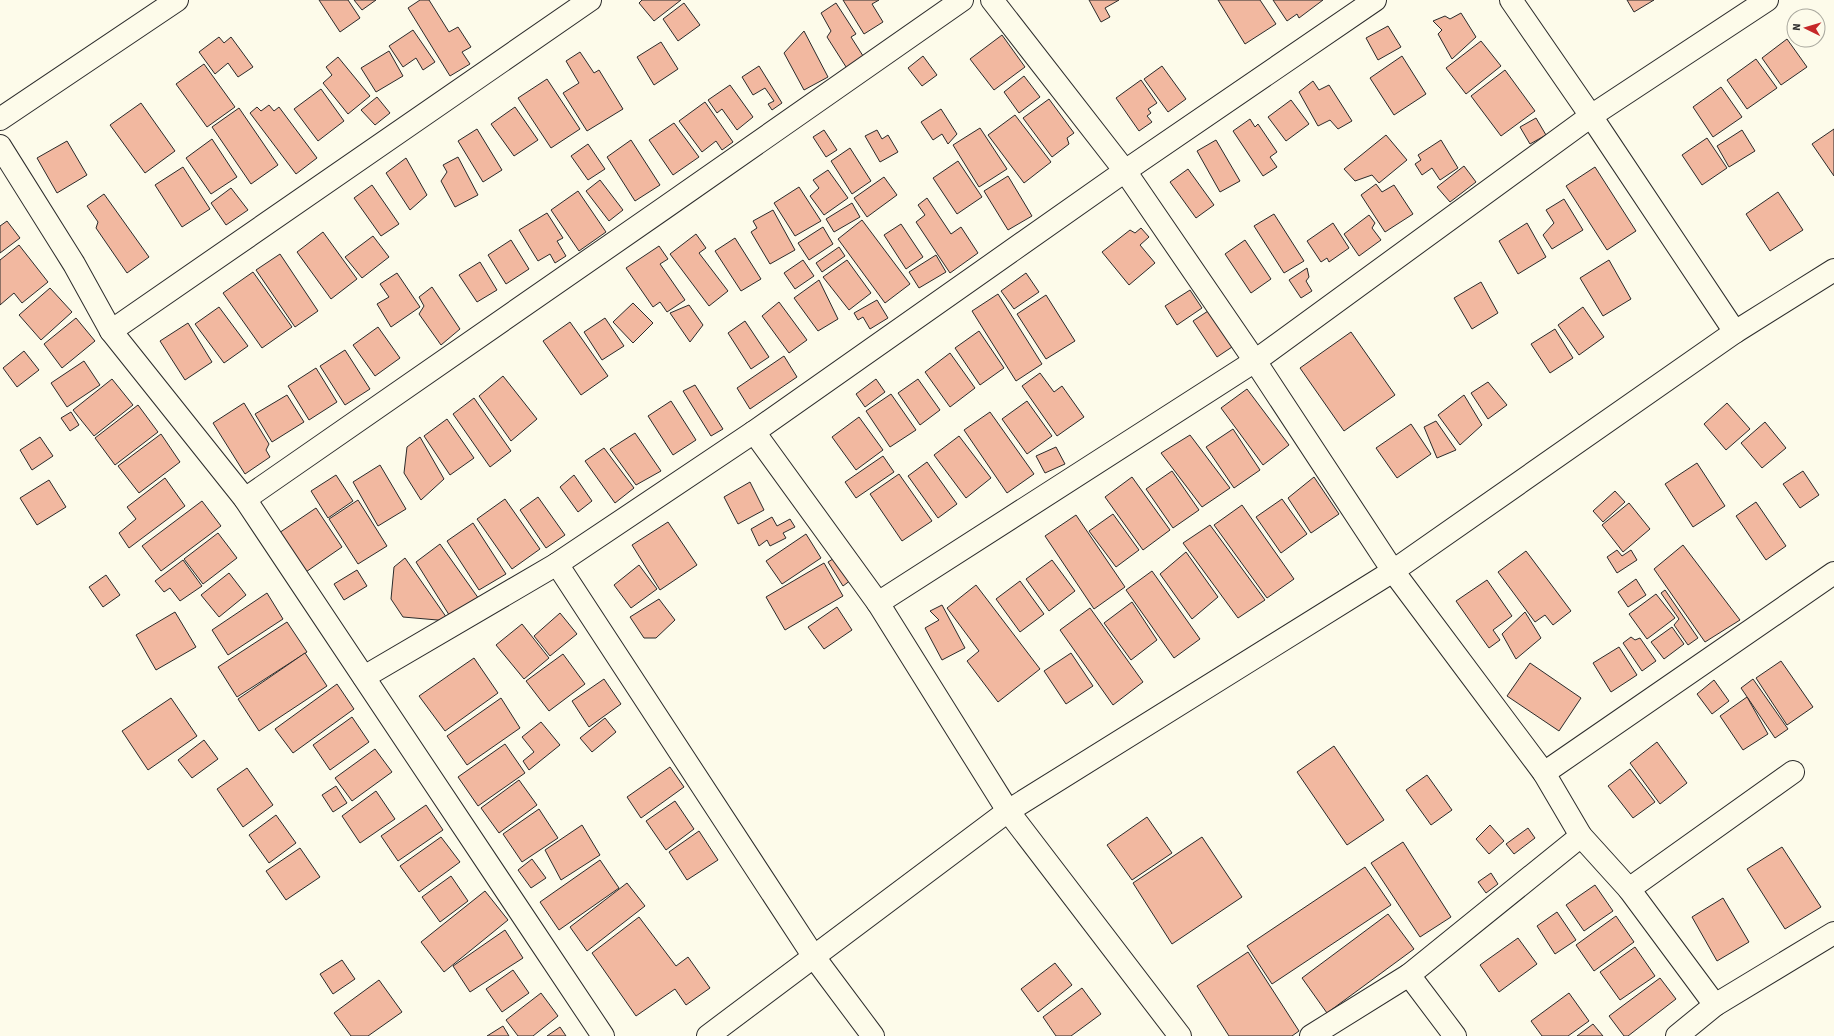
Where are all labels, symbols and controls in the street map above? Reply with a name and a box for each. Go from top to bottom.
north arrow [1786,8,1826,48]
text: N [1789,23,1804,31]

